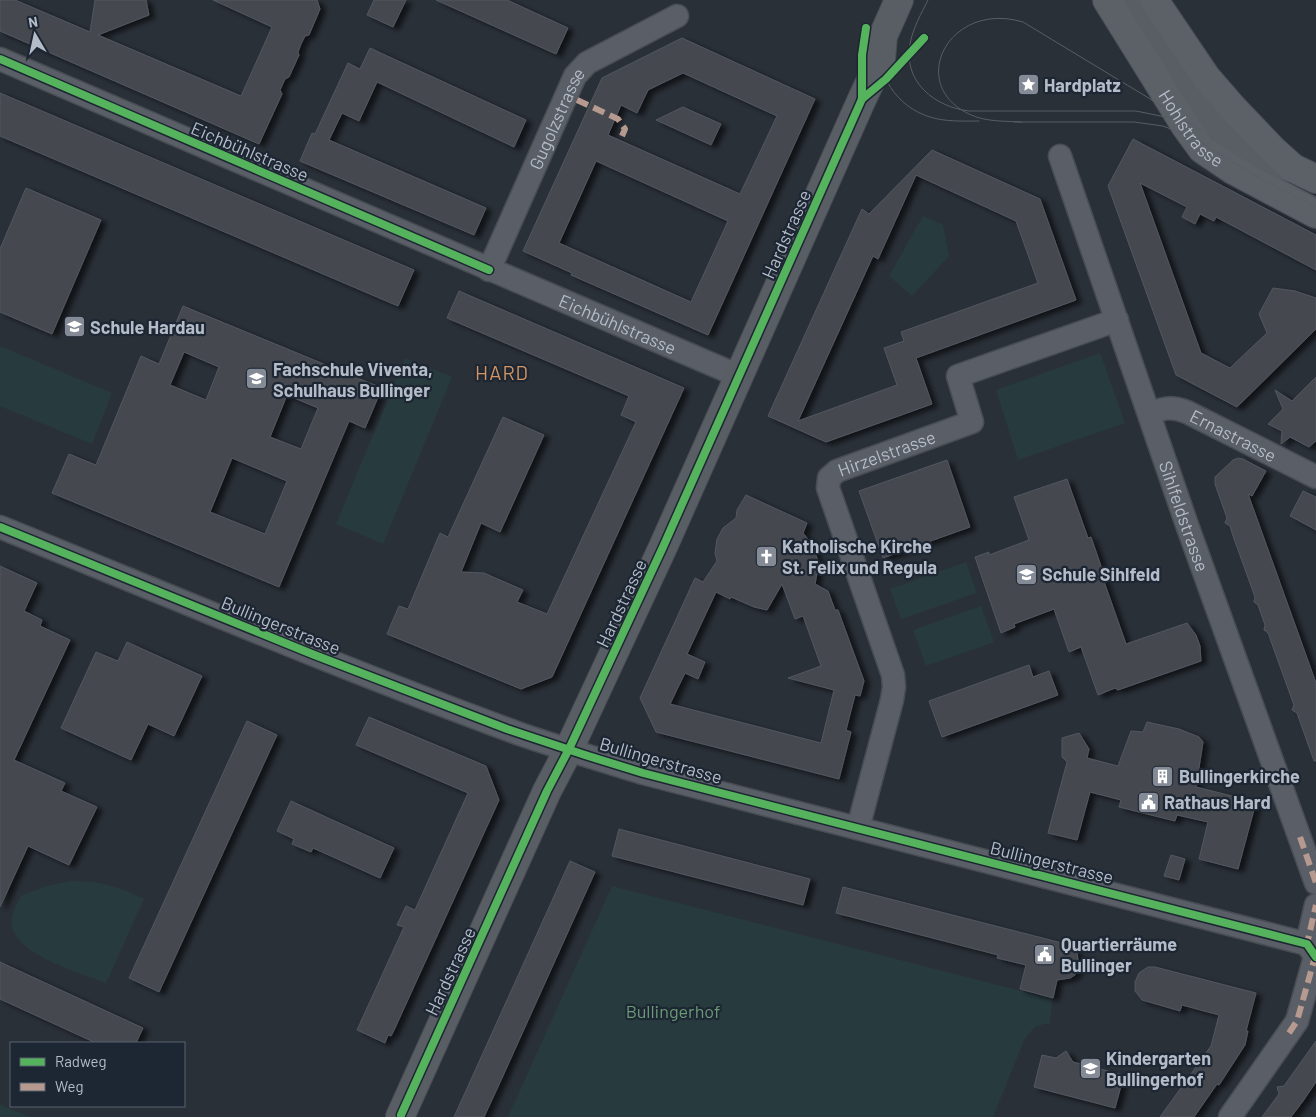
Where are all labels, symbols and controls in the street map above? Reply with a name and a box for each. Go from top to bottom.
north arrow [10,10,60,60]
text: N [27,13,39,31]
street label: Gugolzstrasse [524,62,589,173]
place icon: Hardplatz [1016,73,1040,97]
place label: Hardplatz [1044,74,1121,96]
street label: Hohlstrasse [1154,85,1228,171]
street label: Eichbühlstrasse [188,116,312,186]
street label: Hardstrasse [757,186,815,282]
street label: Eichbühlstrasse [556,289,680,359]
school or university icon: Schule Hardau [62,315,86,339]
place label: Schule Hardau [90,316,205,338]
place label: Fachschule Viventa, Schulhaus Bullinger [273,358,433,401]
district label: HARD [475,360,529,384]
school or university icon: Fachschule Viventa, Schulhaus Bullinger [245,367,269,391]
street label: Ernastrasse [1186,404,1280,466]
street label: Hirzelstrasse [835,425,938,481]
street label: Sihlfeldstrasse [1155,458,1214,574]
place label: Katholische Kirche St. Felix und Regula [782,535,937,578]
church icon: Katholische Kirche St. Felix und Regula [754,544,778,568]
street label: Hardstrasse [591,555,651,651]
school or university icon: Schule Sihlfeld [1014,562,1038,586]
place label: Schule Sihlfeld [1042,563,1160,585]
street label: Bullingerstrasse [218,591,344,659]
street label: Bullingerstrasse [597,732,725,788]
building icon: Bullingerkirche [1151,764,1175,788]
place label: Bullingerkirche [1179,765,1300,787]
public building icon: Rathaus Hard [1136,790,1160,814]
place label: Rathaus Hard [1164,791,1271,813]
street label: Bullingerstrasse [988,836,1116,888]
street label: Hardstrasse [420,923,480,1019]
place label: Quartierräume Bullinger [1061,933,1177,976]
public building icon: Quartierräume Bullinger [1033,942,1057,966]
park label: Bullingerhof [626,1000,720,1022]
legend [10,1042,185,1107]
place label: Kindergarten Bullingerhof [1106,1047,1211,1090]
text: Radweg [55,1052,107,1070]
school or university icon: Kindergarten Bullingerhof [1078,1056,1102,1080]
text: Weg [55,1077,83,1095]

